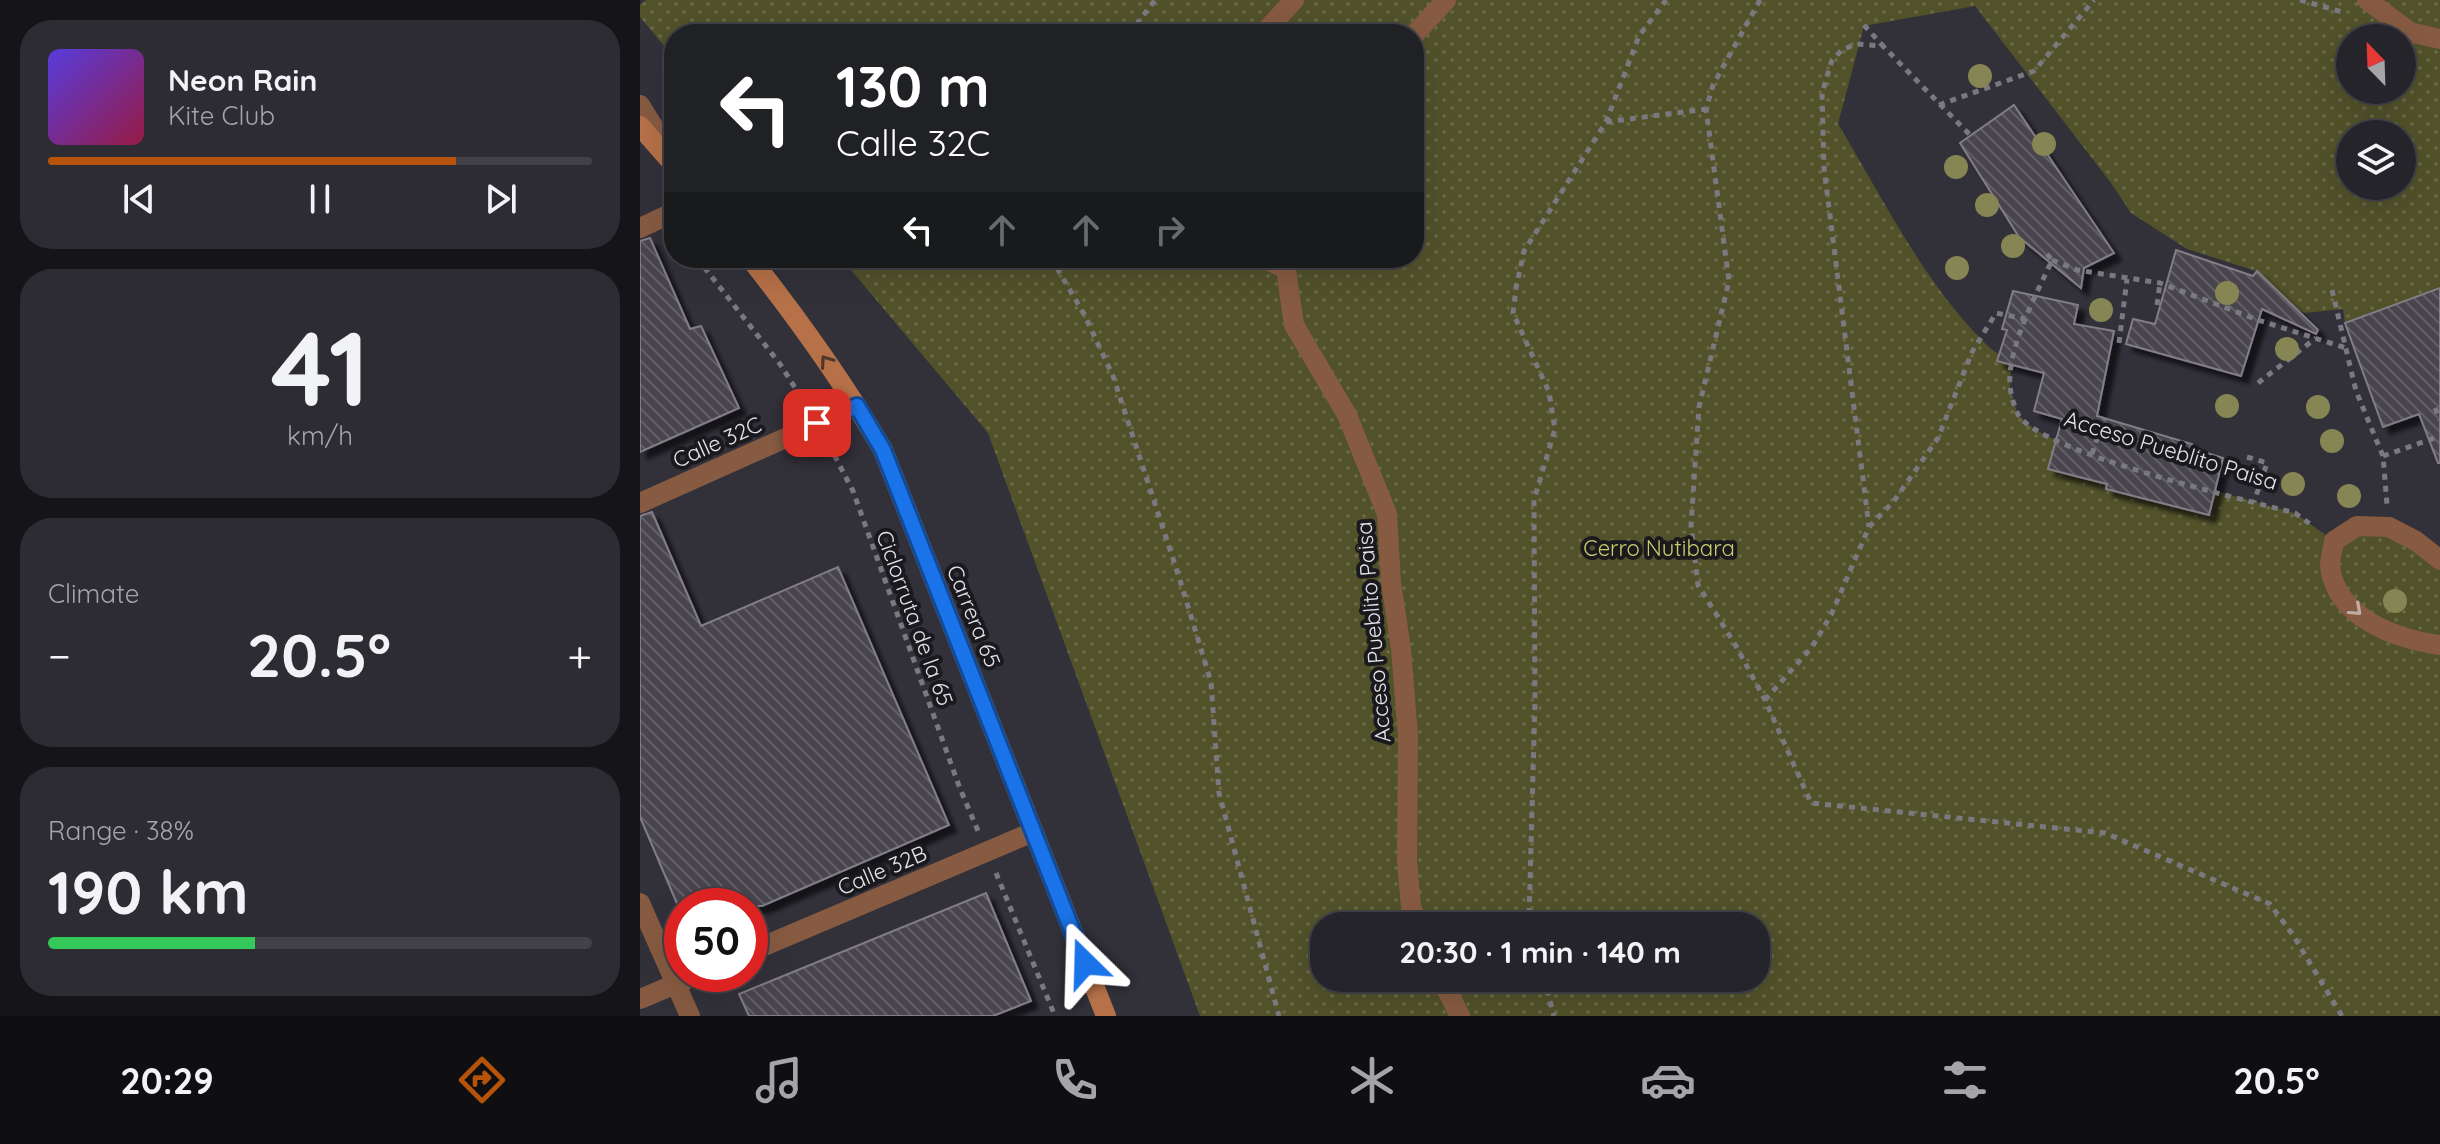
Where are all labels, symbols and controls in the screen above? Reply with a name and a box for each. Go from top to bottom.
north arrow [2336,24,2416,104]
map controls [2336,24,2416,200]
text: 130 m [836,51,990,121]
icon: left [704,56,808,160]
text: Neon Rain [168,61,317,99]
text: Kite Club [168,99,275,132]
text: Calle 32C [836,120,990,165]
button: layers [2336,120,2416,200]
icon: previous [117,177,161,221]
icon: pause [298,177,342,221]
icon: next [479,177,523,221]
icon: left [896,208,940,252]
icon: ahead [980,208,1024,252]
icon: ahead [1064,208,1108,252]
icon: right [1148,208,1192,252]
text: 41 [271,302,369,432]
one-way arrow [821,355,836,370]
pin [783,389,851,457]
icon: arrive [795,401,839,445]
street label: Acceso Pueblito Paisa [2061,404,2281,496]
street label: Calle 32C [668,410,766,474]
text: km/h [287,419,353,452]
street label: Acceso Pueblito Paisa [1349,520,1397,744]
street label: Ciclorruta de la 65 [870,526,960,710]
park label: Cerro Nutibara [1583,534,1735,562]
street label: Carrera 65 [941,561,1007,671]
text: Climate [48,577,139,610]
one-way arrow [2346,600,2361,615]
text: 20.5° [247,617,391,692]
text: − [48,628,71,683]
text: + [567,628,592,683]
text: Range · 38% [48,814,194,847]
street label: Calle 32B [833,839,931,901]
text: 190 km [48,854,249,929]
speed limit sign: 50 [664,888,768,992]
position arrow [1043,921,1127,1005]
text: 20:30 · 1 min · 140 m [1399,933,1681,971]
icon: directions [454,1052,510,1108]
icon: music [751,1052,807,1108]
icon: phone [1047,1052,1103,1108]
icon: climate [1344,1052,1400,1108]
icon: car [1640,1052,1696,1108]
icon: filters [1937,1052,1993,1108]
text: 20:29 [120,1058,214,1103]
text: 20.5° [2233,1058,2320,1103]

